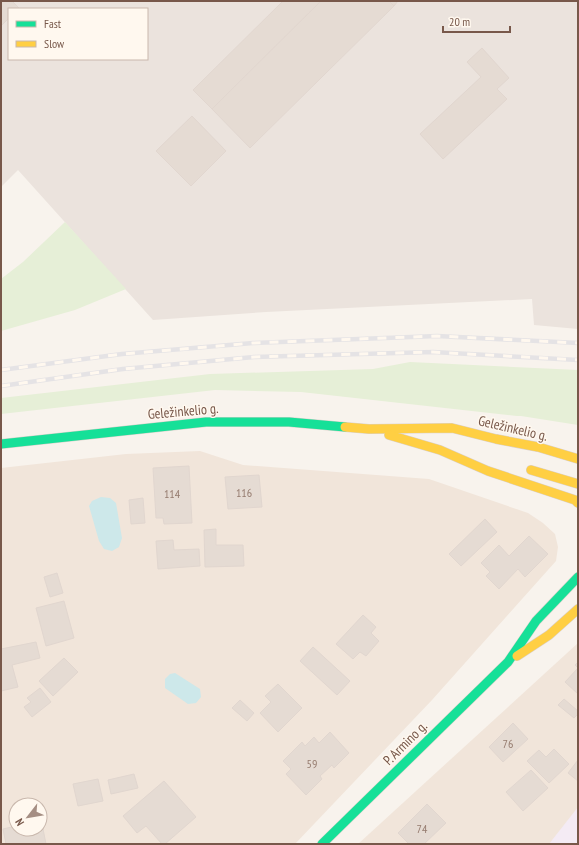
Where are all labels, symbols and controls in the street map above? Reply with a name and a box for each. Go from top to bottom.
legend [8,8,148,60]
scale bar [443,8,510,34]
text: 20 m [449,14,470,29]
text: Fast [44,16,62,31]
text: Slow [44,36,65,51]
street label: Geležinkelio g. [147,399,219,423]
street label: Geležinkelio g. [476,411,550,445]
house number: 116 [236,485,252,500]
house number: 114 [164,486,181,501]
street label: P. Armino g. [379,717,431,769]
house number: 76 [503,736,513,751]
house number: 59 [307,756,317,771]
north arrow [8,797,48,837]
text: N [12,816,27,828]
house number: 74 [417,821,428,836]

